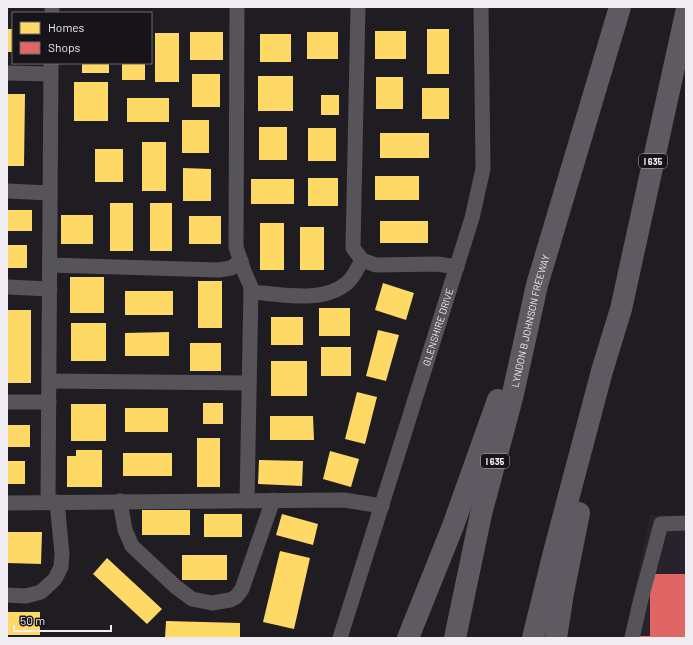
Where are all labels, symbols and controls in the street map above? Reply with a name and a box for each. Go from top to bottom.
legend [12,12,152,64]
text: Homes [48,20,85,34]
text: Shops [48,40,81,54]
road number: I 635 [639,154,667,168]
street label: LYNDON B JOHNSON FREEWAY [509,253,552,388]
street label: GLENSHIRE DRIVE [420,287,456,367]
road number: I 635 [481,454,509,468]
scale bar [14,607,111,633]
text: 50 m [20,613,45,627]

